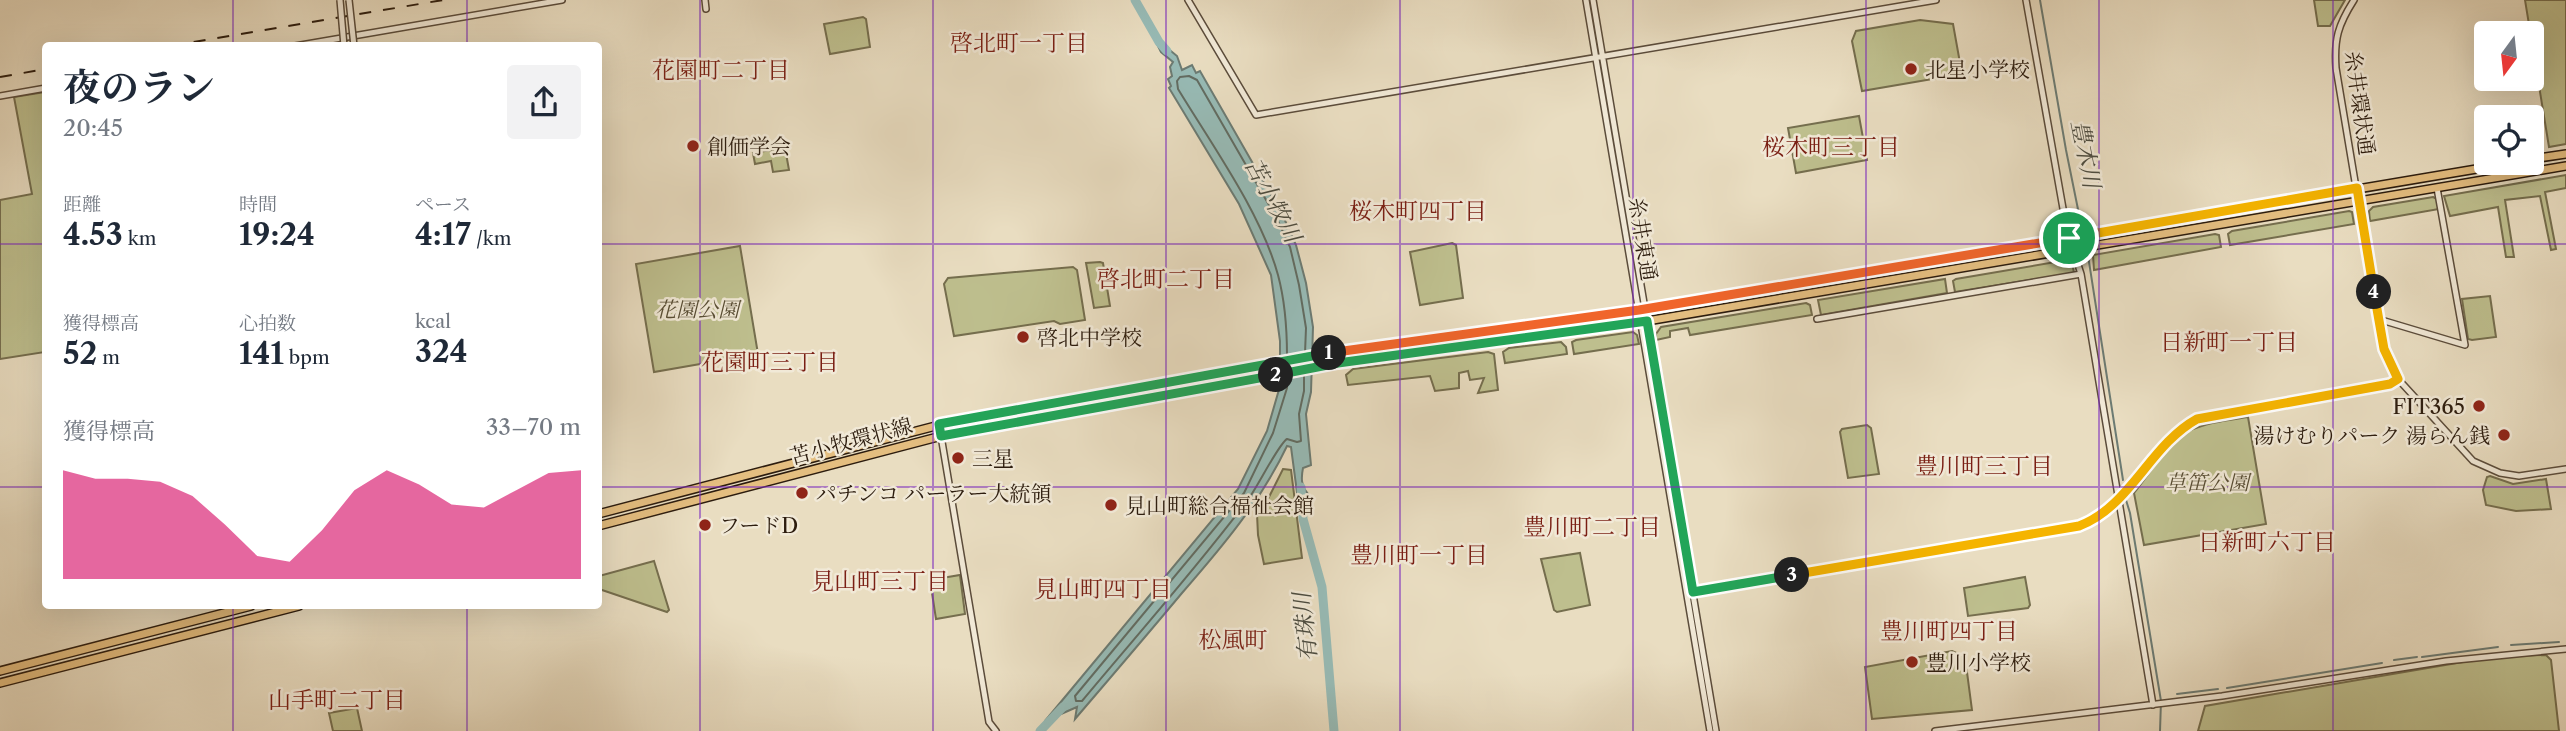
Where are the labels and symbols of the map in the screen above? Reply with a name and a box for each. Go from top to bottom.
north arrow [2474,21,2544,91]
district label: 啓北町一丁目 [950,29,1088,57]
street label: 糸井環状通 [2340,49,2380,157]
district label: 花園町二丁目 [652,56,790,84]
place label: 北星小学校 [1925,57,2030,82]
marker: 北星小学校 [1903,61,1919,77]
water label: 豊木川 [2066,117,2107,193]
district label: 桜木町三丁目 [1762,133,1900,161]
place label: 創価学会 [707,134,791,159]
marker: 創価学会 [685,138,701,154]
water label: 苫小牧川 [1239,153,1308,250]
street label: 糸井東通 [1624,196,1662,282]
district label: 桜木町四丁目 [1349,197,1487,225]
pin [2039,208,2099,268]
district label: 啓北町二丁目 [1097,265,1235,293]
pin: 4 [2356,274,2392,310]
park label: 花園公園 [655,297,742,322]
place label: 啓北中学校 [1037,325,1142,350]
district label: 日新町一丁目 [2160,328,2298,356]
marker: 啓北中学校 [1015,329,1031,345]
pin: 1 [1312,336,1346,370]
district label: 花園町三丁目 [701,348,839,376]
pin: 2 [1258,358,1294,392]
place label: FIT365 [2393,394,2465,419]
marker: FIT365 [2471,398,2487,414]
street label: 苫小牧環状線 [787,413,915,469]
place label: 湯けむりパーク 湯らん銭 [2253,423,2490,448]
marker: 湯けむりパーク 湯らん銭 [2496,427,2512,443]
place label: 三星 [972,446,1014,471]
marker: 三星 [950,450,966,466]
district label: 豊川町三丁目 [1915,452,2053,480]
park label: 草笛公園 [2165,470,2252,495]
place label: パチンコ パーラー大統領 [816,481,1052,506]
marker: パチンコ パーラー大統領 [794,485,810,501]
place label: 見山町総合福祉会館 [1125,493,1314,518]
marker: 見山町総合福祉会館 [1103,497,1119,513]
place label: フードD [719,513,798,538]
district label: 豊川町二丁目 [1523,513,1661,541]
marker: フードD [697,517,713,533]
district label: 日新町六丁目 [2198,528,2336,556]
district label: 豊川町一丁目 [1350,541,1488,569]
pin: 3 [1774,558,1810,592]
district label: 見山町三丁目 [811,567,949,595]
district label: 見山町四丁目 [1034,575,1172,603]
water label: 有珠川 [1287,588,1323,663]
district label: 豊川町四丁目 [1880,617,2018,645]
district label: 松風町 [1199,626,1268,654]
place label: 豊川小学校 [1926,650,2031,675]
marker: 豊川小学校 [1904,654,1920,670]
district label: 山手町二丁目 [268,686,406,714]

